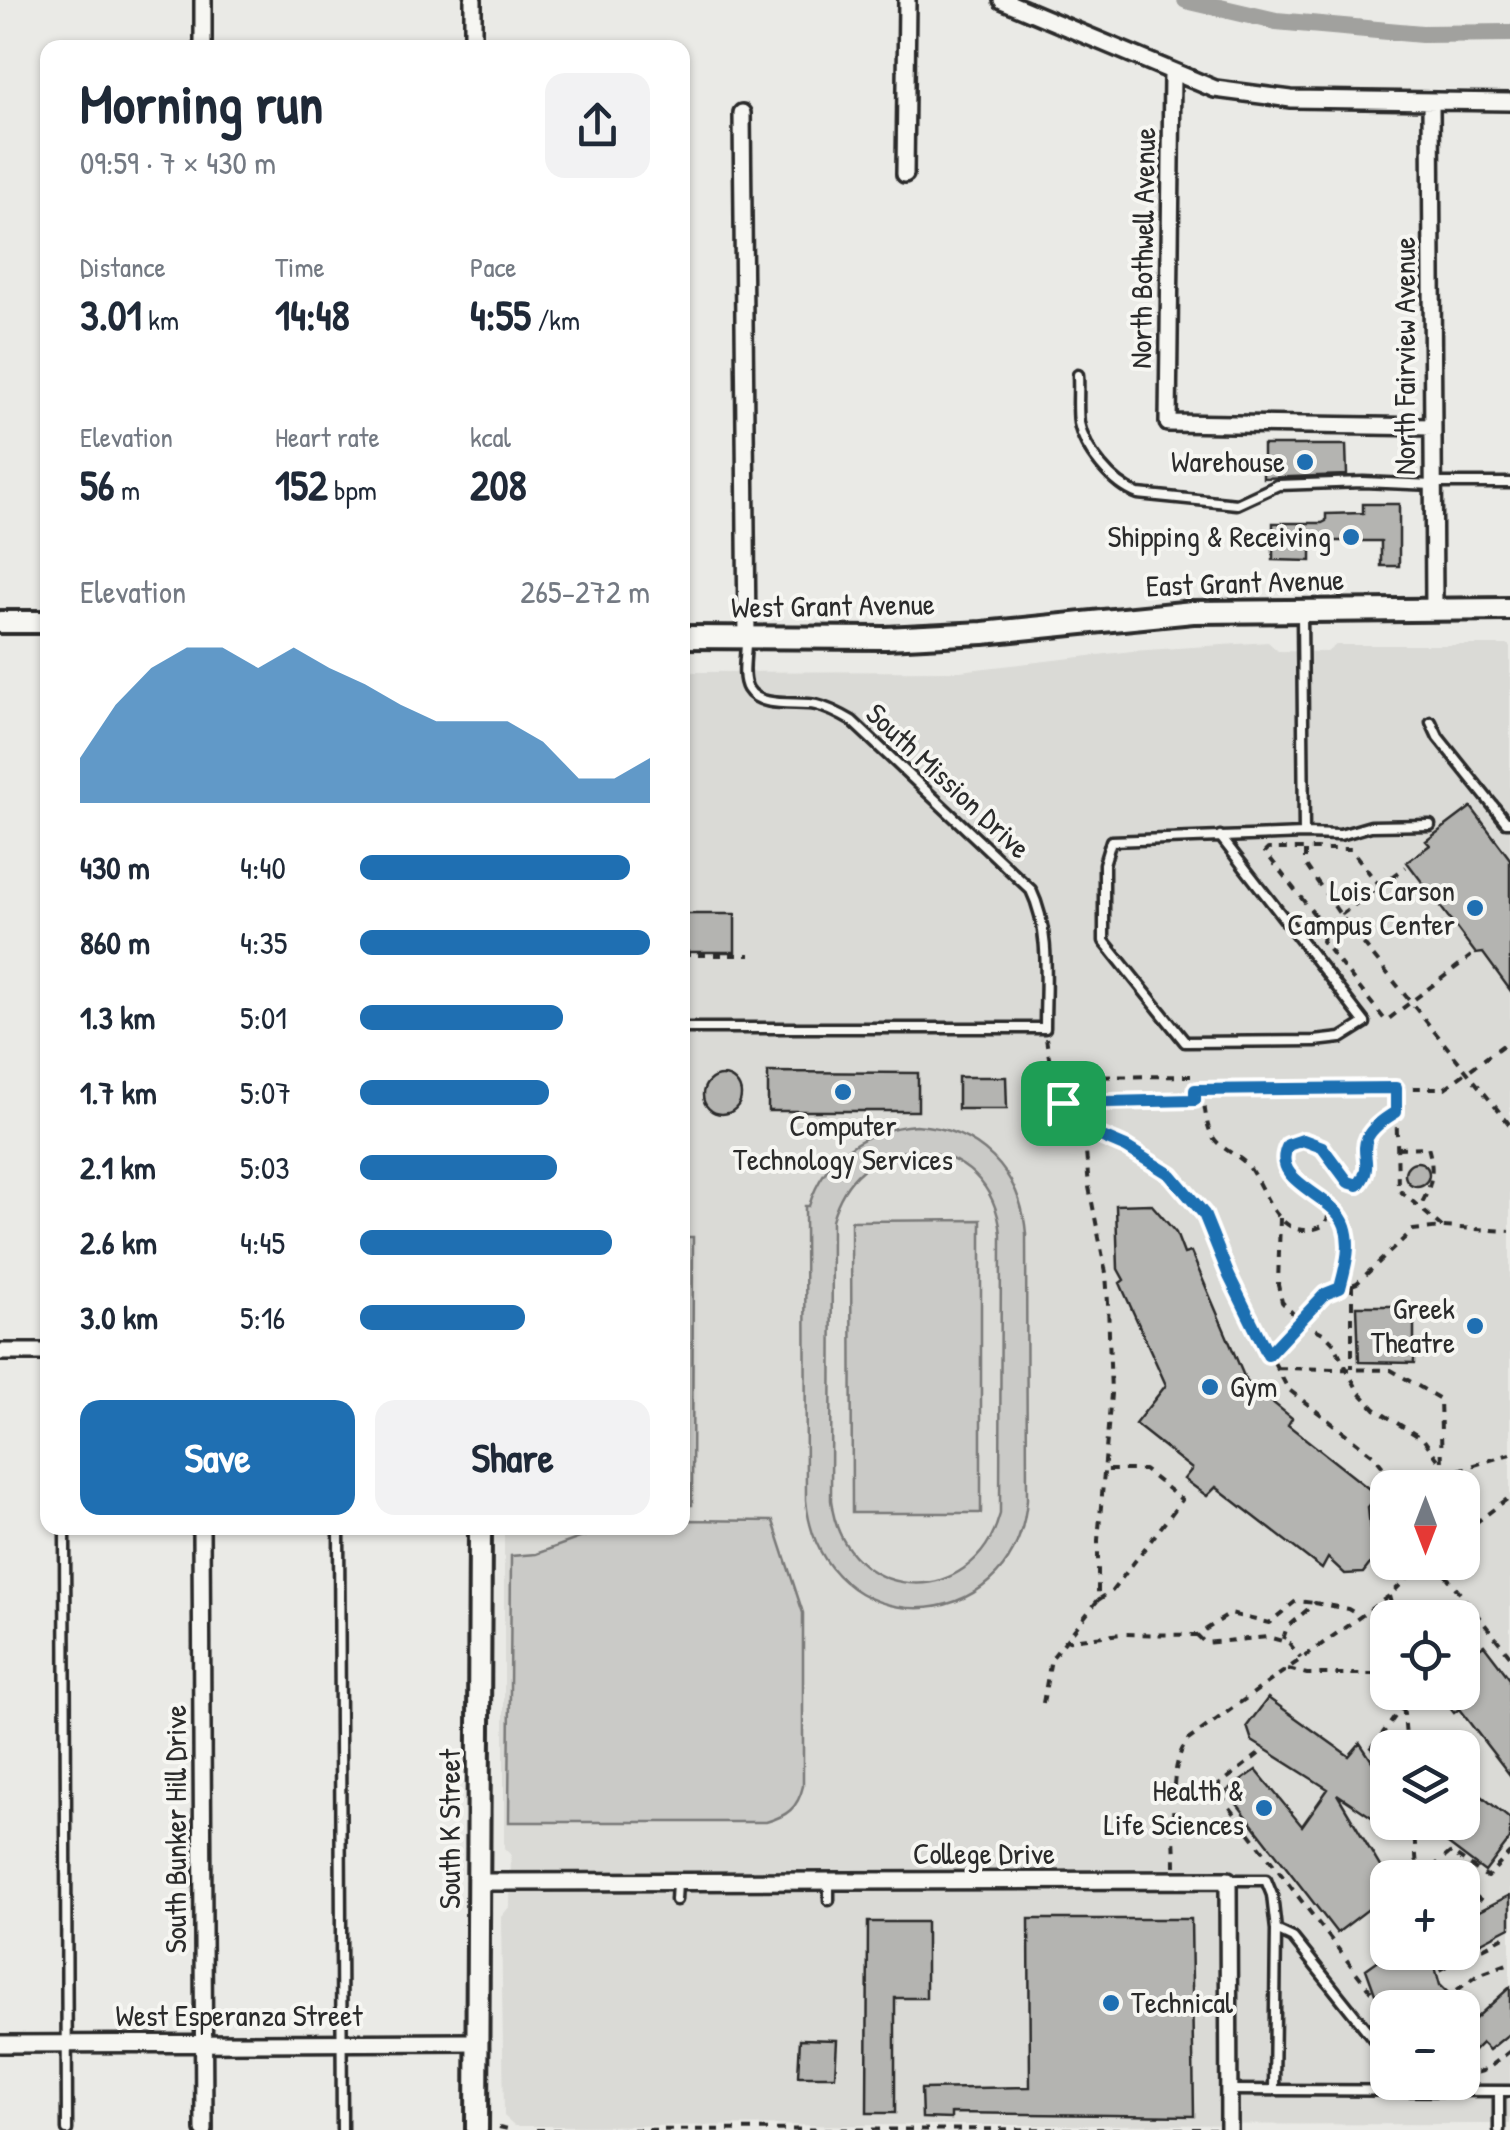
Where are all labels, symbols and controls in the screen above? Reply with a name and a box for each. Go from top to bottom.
text: Morning run [80,66,323,140]
button: share [545,73,650,178]
street label: North Bothwell Avenue [1120,127,1164,369]
text: 09:59 · 7 × 430 m [80,141,276,184]
street label: North Fairview Avenue [1384,237,1424,475]
text: Distance [80,248,166,286]
text: Time [275,248,325,286]
text: Pace [470,248,516,286]
text: 3.01 [80,286,142,343]
text: 14:48 [275,286,350,343]
text: 4:55 [470,286,531,343]
text: km [142,301,179,339]
text: /km [531,301,580,339]
text: Elevation [80,418,173,456]
text: Heart rate [275,418,380,456]
text: kcal [470,418,511,456]
place label: Warehouse [1171,441,1285,481]
marker: Warehouse [1294,451,1316,473]
text: 56 [80,456,115,513]
text: 152 [275,456,328,513]
text: 208 [470,456,527,513]
text: m [115,471,140,509]
text: bpm [328,471,377,509]
place label: Shipping & Receiving [1107,516,1331,556]
marker: Shipping & Receiving [1340,526,1362,548]
street label: East Grant Avenue [1145,559,1345,605]
text: Elevation [80,570,186,613]
text: 265–272 m [520,570,650,613]
street label: West Grant Avenue [731,583,935,627]
street label: South Mission Drive [858,694,1040,867]
text: 430 m [80,846,150,889]
text: 4:40 [240,846,286,889]
place label: Lois Carson Campus Center [1287,870,1455,944]
marker: Lois Carson Campus Center [1464,897,1486,919]
text: 860 m [80,921,150,964]
text: 4:35 [240,921,287,964]
text: 1.3 km [80,996,155,1039]
text: 5:01 [240,996,287,1039]
pin [1021,1061,1106,1146]
text: 1.7 km [80,1071,157,1114]
text: 5:07 [240,1071,291,1114]
icon: arrive [1036,1076,1091,1131]
marker: Computer Technology Services [832,1081,854,1103]
place label: Computer Technology Services [733,1105,953,1179]
text: 2.1 km [80,1146,156,1189]
text: 5:03 [240,1146,290,1189]
text: 2.6 km [80,1221,157,1264]
text: 4:45 [240,1221,285,1264]
place label: Greek Theatre [1371,1288,1455,1362]
text: 3.0 km [80,1296,158,1339]
text: 5:16 [240,1296,285,1339]
marker: Greek Theatre [1464,1315,1486,1337]
place label: Gym [1230,1366,1278,1406]
marker: Gym [1199,1376,1221,1398]
button: Save [80,1400,355,1515]
button: Share [375,1400,650,1515]
north arrow [1370,1470,1480,1580]
map controls [1370,1470,1480,2100]
button: locate [1370,1600,1480,1710]
street label: South Bunker Hill Drive [155,1705,195,1953]
button: layers [1370,1730,1480,1840]
street label: South K Street [429,1748,469,1909]
place label: Health & Life Sciences [1104,1770,1244,1844]
marker: Health & Life Sciences [1253,1797,1275,1819]
street label: College Drive [913,1833,1055,1873]
button: + [1370,1860,1480,1970]
place label: Technical [1131,1982,1233,2022]
button: − [1370,1990,1480,2100]
marker: Technical [1100,1992,1122,2014]
street label: West Esperanza Street [116,1995,363,2035]

